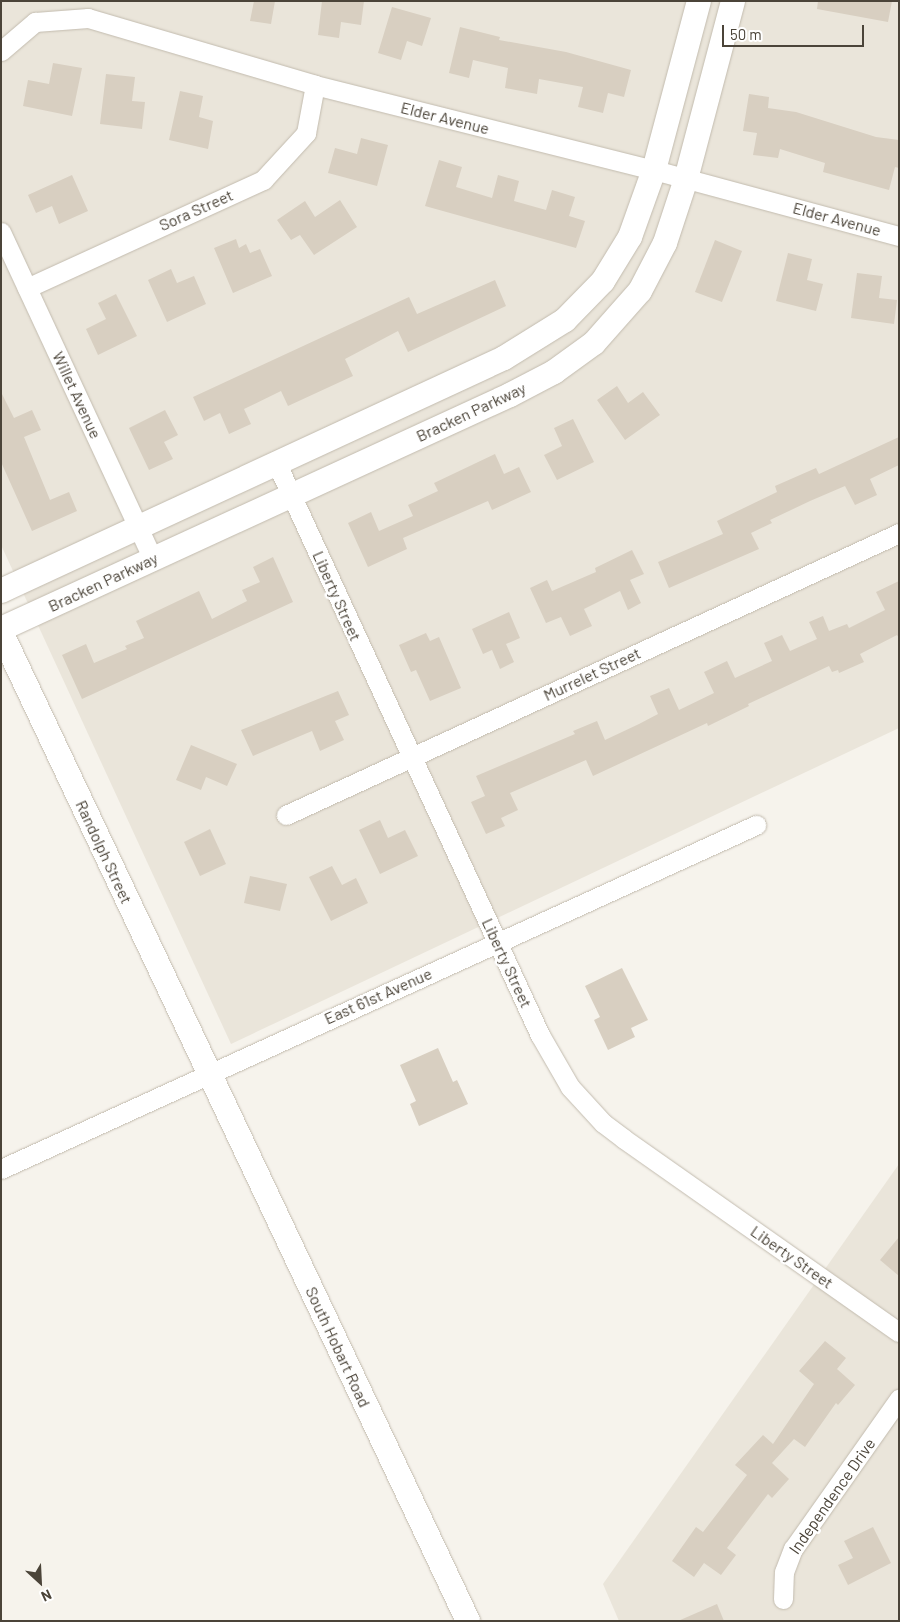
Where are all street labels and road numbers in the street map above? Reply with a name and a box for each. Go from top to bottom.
street label: Elder Avenue [399,98,491,138]
street label: Sora Street [156,185,236,235]
street label: Elder Avenue [791,198,883,240]
street label: Willet Avenue [48,348,106,442]
street label: Bracken Parkway [413,378,529,446]
street label: Bracken Parkway [45,548,161,616]
street label: Liberty Street [309,548,365,644]
street label: Murrelet Street [540,643,644,705]
street label: Randolph Street [72,797,136,907]
street label: Liberty Street [478,915,536,1011]
street label: East 61st Avenue [321,964,435,1028]
street label: Liberty Street [747,1221,837,1293]
street label: South Hobart Road [302,1284,374,1410]
street label: Independence Drive [785,1434,879,1558]

